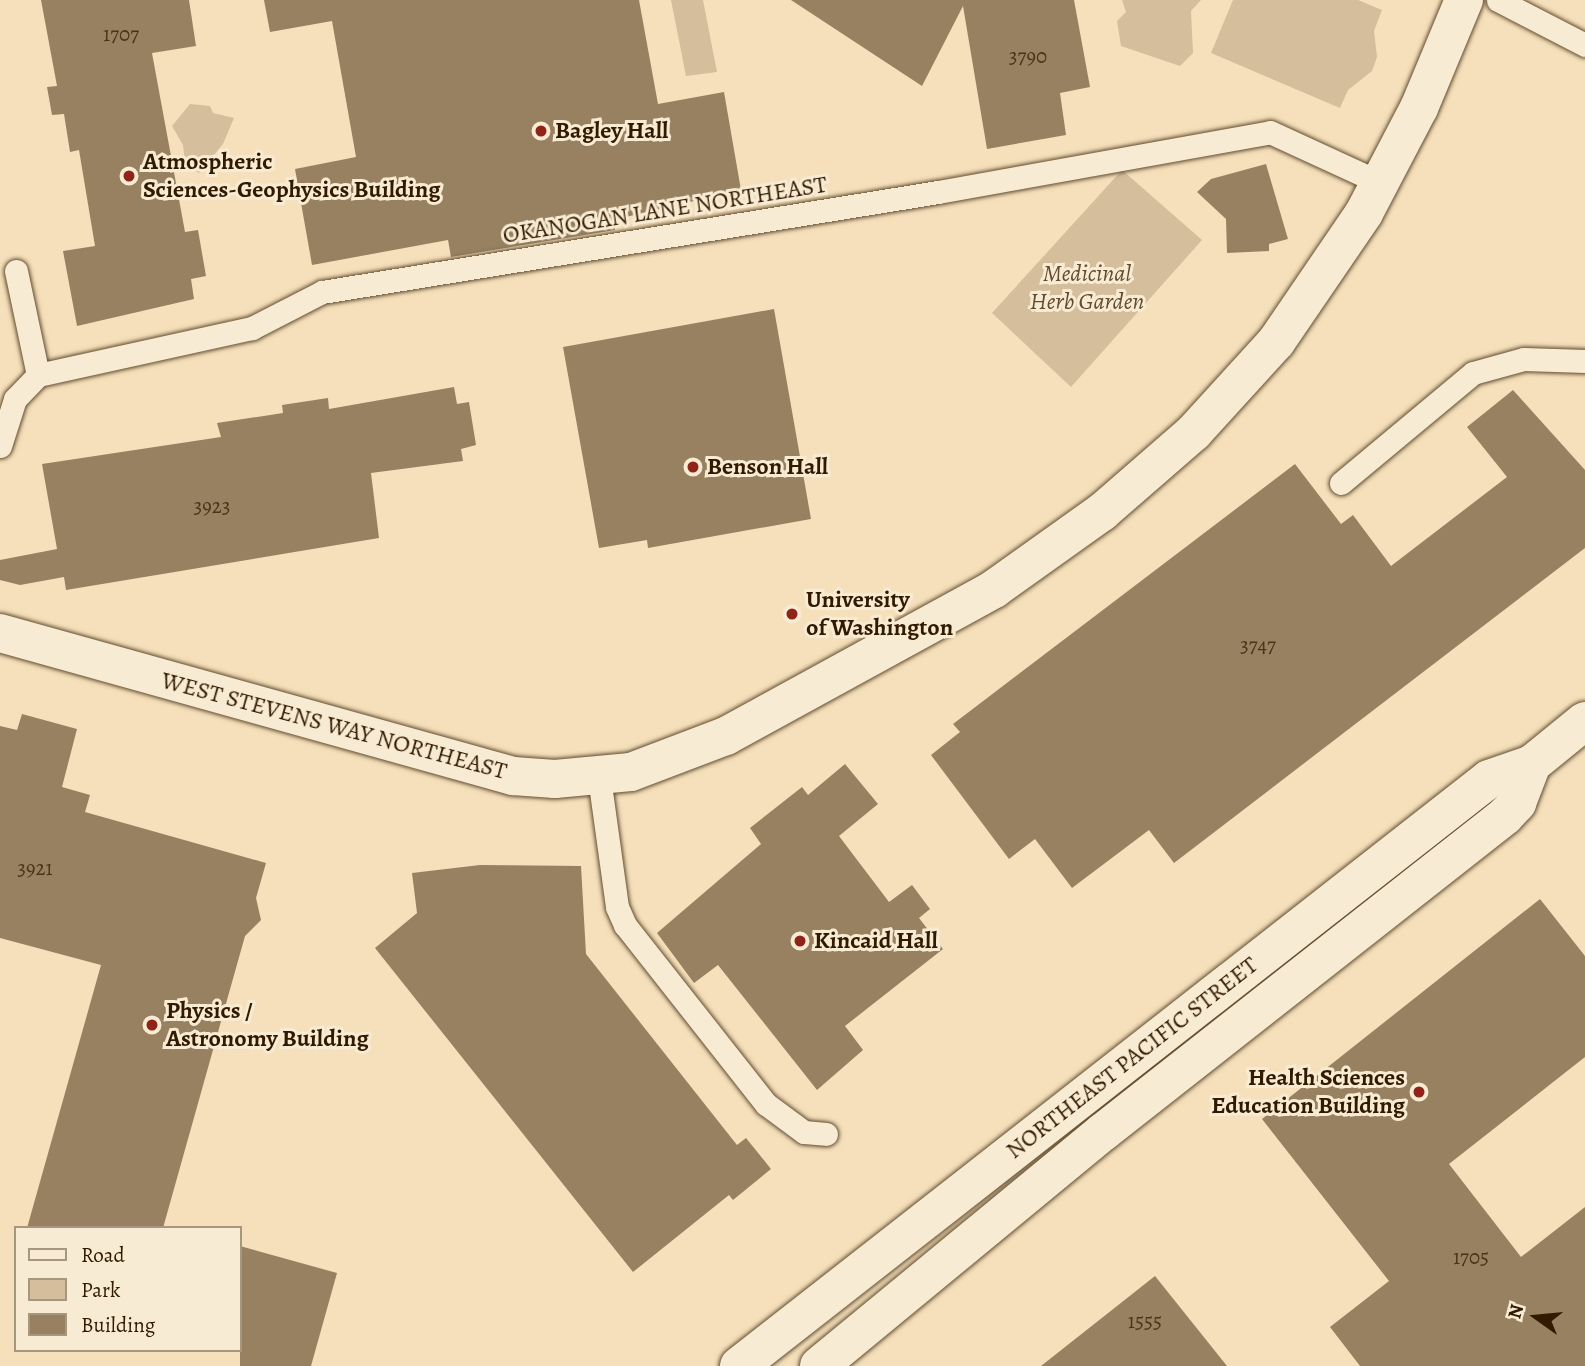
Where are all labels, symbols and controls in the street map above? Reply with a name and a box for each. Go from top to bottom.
house number: 1707 [103,21,139,47]
house number: 3790 [1009,43,1047,69]
place label: Bagley Hall [555,117,668,145]
marker: Bagley Hall [533,123,549,139]
place label: Atmospheric Sciences-Geophysics Building [143,148,441,204]
marker: Atmospheric Sciences-Geophysics Building [121,168,137,184]
street label: OKANOGAN LANE NORTHEAST [501,170,829,250]
park label: Medicinal Herb Garden [1030,260,1144,316]
place label: Benson Hall [707,453,828,481]
marker: Benson Hall [685,459,701,475]
house number: 3923 [193,493,231,519]
place label: University of Washington [806,586,953,642]
marker: University of Washington [784,606,800,622]
house number: 3747 [1240,632,1276,658]
street label: WEST STEVENS WAY NORTHEAST [158,666,510,786]
house number: 3921 [17,855,53,881]
place label: Kincaid Hall [814,927,938,955]
marker: Kincaid Hall [792,933,808,949]
street label: NORTHEAST PACIFIC STREET [1000,951,1264,1165]
place label: Physics / Astronomy Building [166,997,369,1053]
marker: Physics / Astronomy Building [144,1017,160,1033]
place label: Health Sciences Education Building [1211,1064,1405,1120]
marker: Health Sciences Education Building [1411,1084,1427,1100]
legend [14,1226,242,1352]
text: Road [81,1241,125,1269]
house number: 1705 [1453,1244,1489,1270]
text: Park [81,1276,120,1304]
north arrow [1501,1282,1571,1352]
text: N [1501,1302,1530,1322]
house number: 1555 [1128,1308,1162,1334]
text: Building [81,1311,155,1339]

